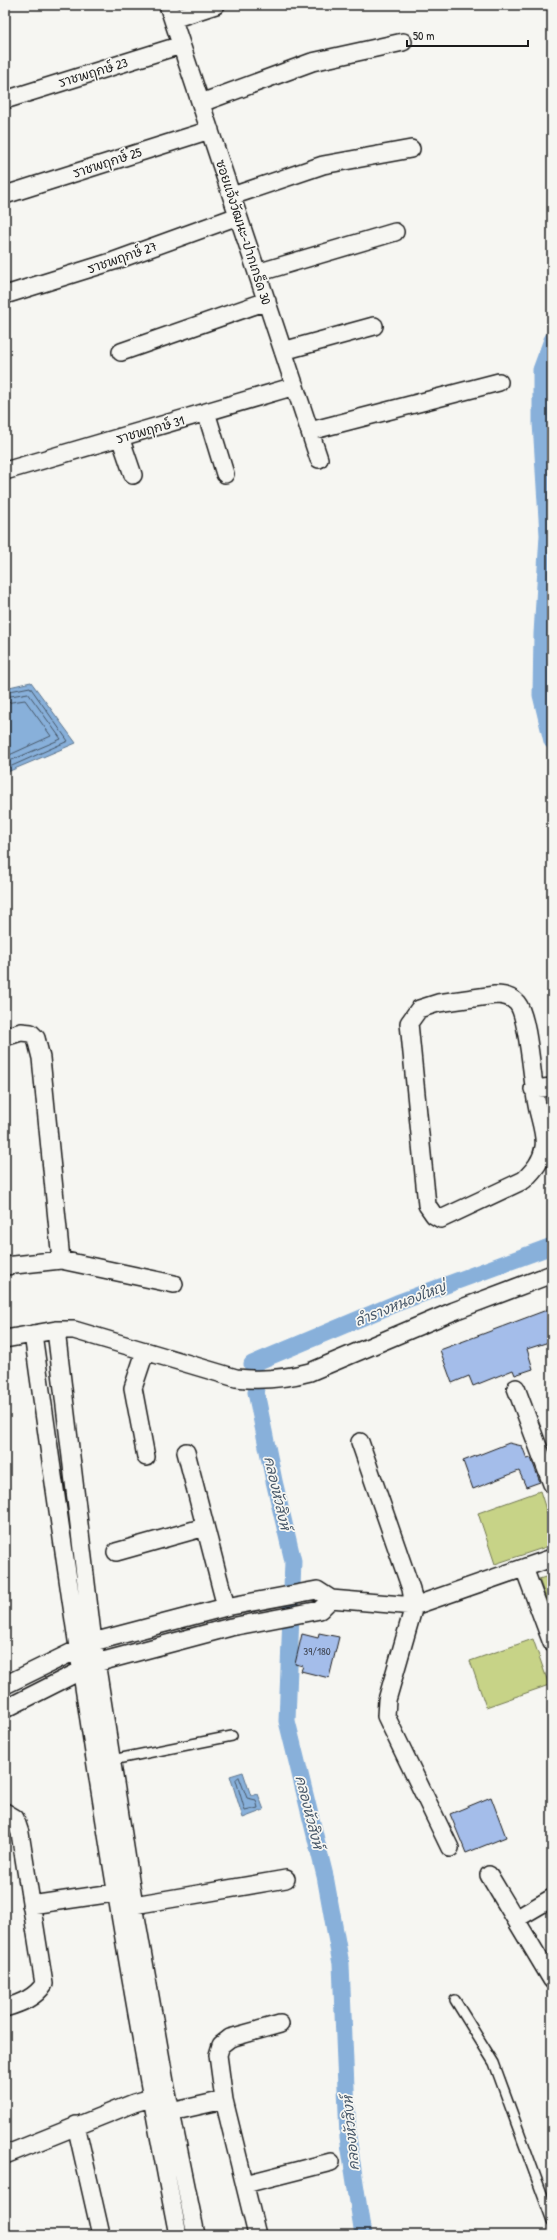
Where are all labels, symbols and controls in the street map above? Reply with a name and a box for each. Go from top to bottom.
scale bar [407,22,528,48]
text: 50 m [413,27,434,44]
street label: ราชพฤกษ์ 23 [56,53,130,91]
street label: ราชพฤกษ์ 25 [70,142,144,182]
street label: ซอยแจ้งวัฒนะ-ปากเกร็ด 30 [212,157,276,307]
street label: ราชพฤกษ์ 27 [85,237,159,277]
street label: ราชพฤกษ์ 31 [114,411,186,447]
water label: ลำรางหนองใหญ่ [352,1275,451,1330]
water label: คลองหัวสิงห์ [260,1454,296,1534]
house number: 39/180 [303,1644,331,1658]
water label: คลองหัวสิงห์ [292,1773,329,1853]
water label: คลองหัวสิงห์ [337,2092,363,2171]

